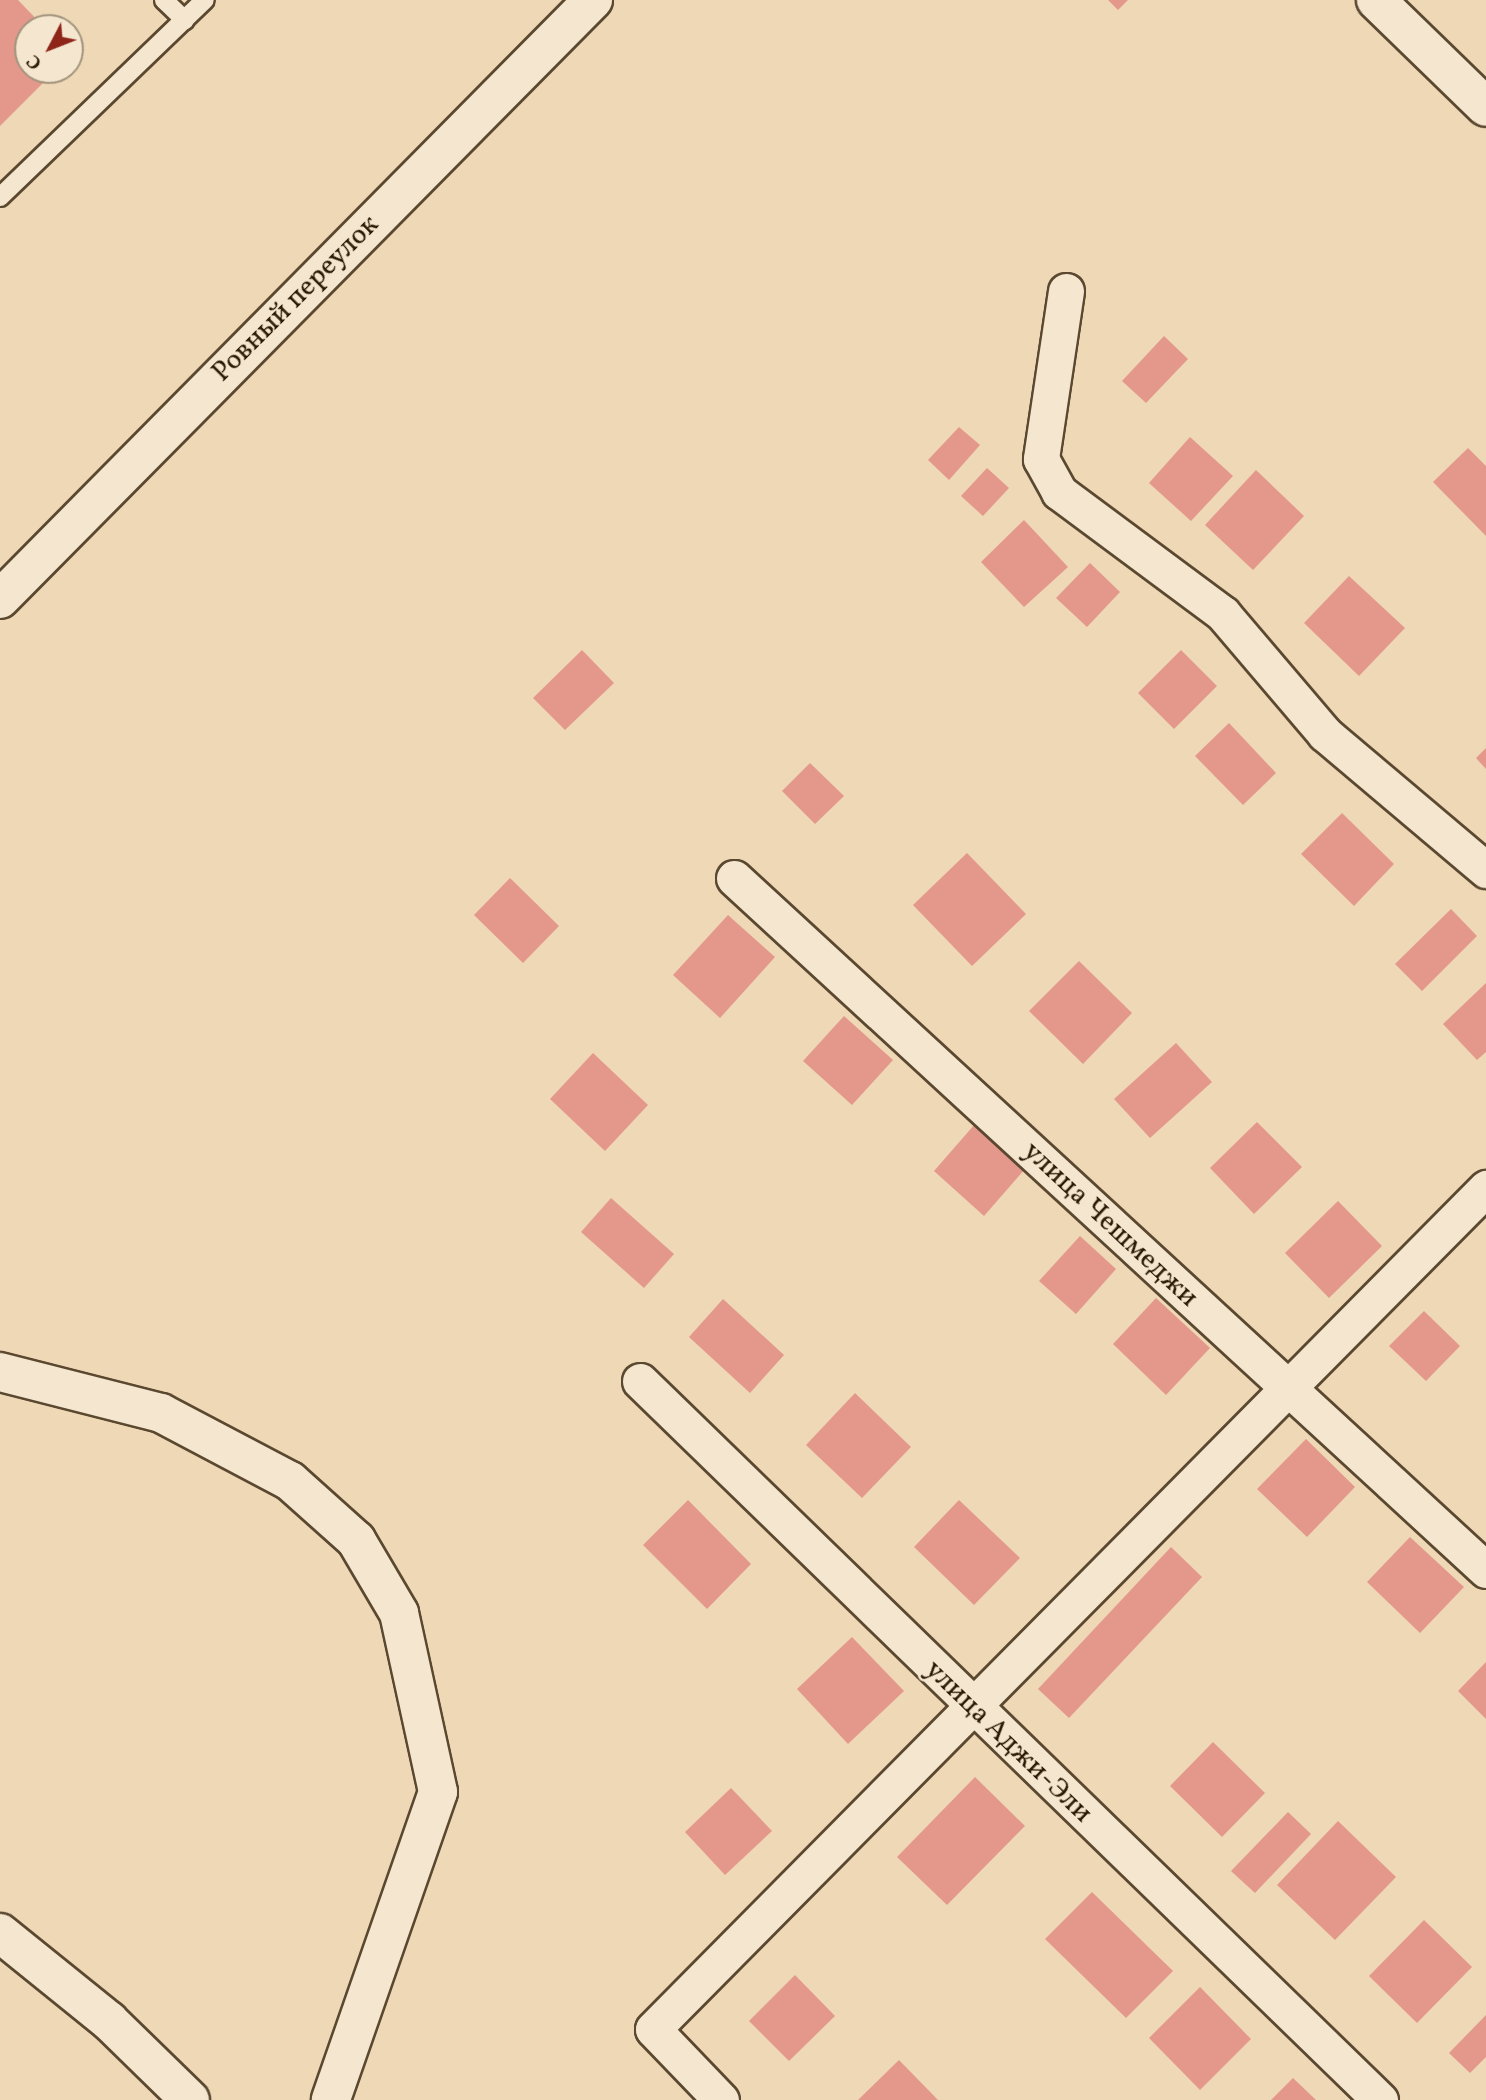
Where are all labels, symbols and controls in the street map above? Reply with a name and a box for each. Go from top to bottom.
north arrow [14,14,84,84]
text: С [21,48,49,75]
street label: Ровный переулок [206,209,386,389]
street label: улица Чешмеджи [1015,1135,1205,1315]
street label: улица Аджи-Эли [917,1654,1099,1830]

